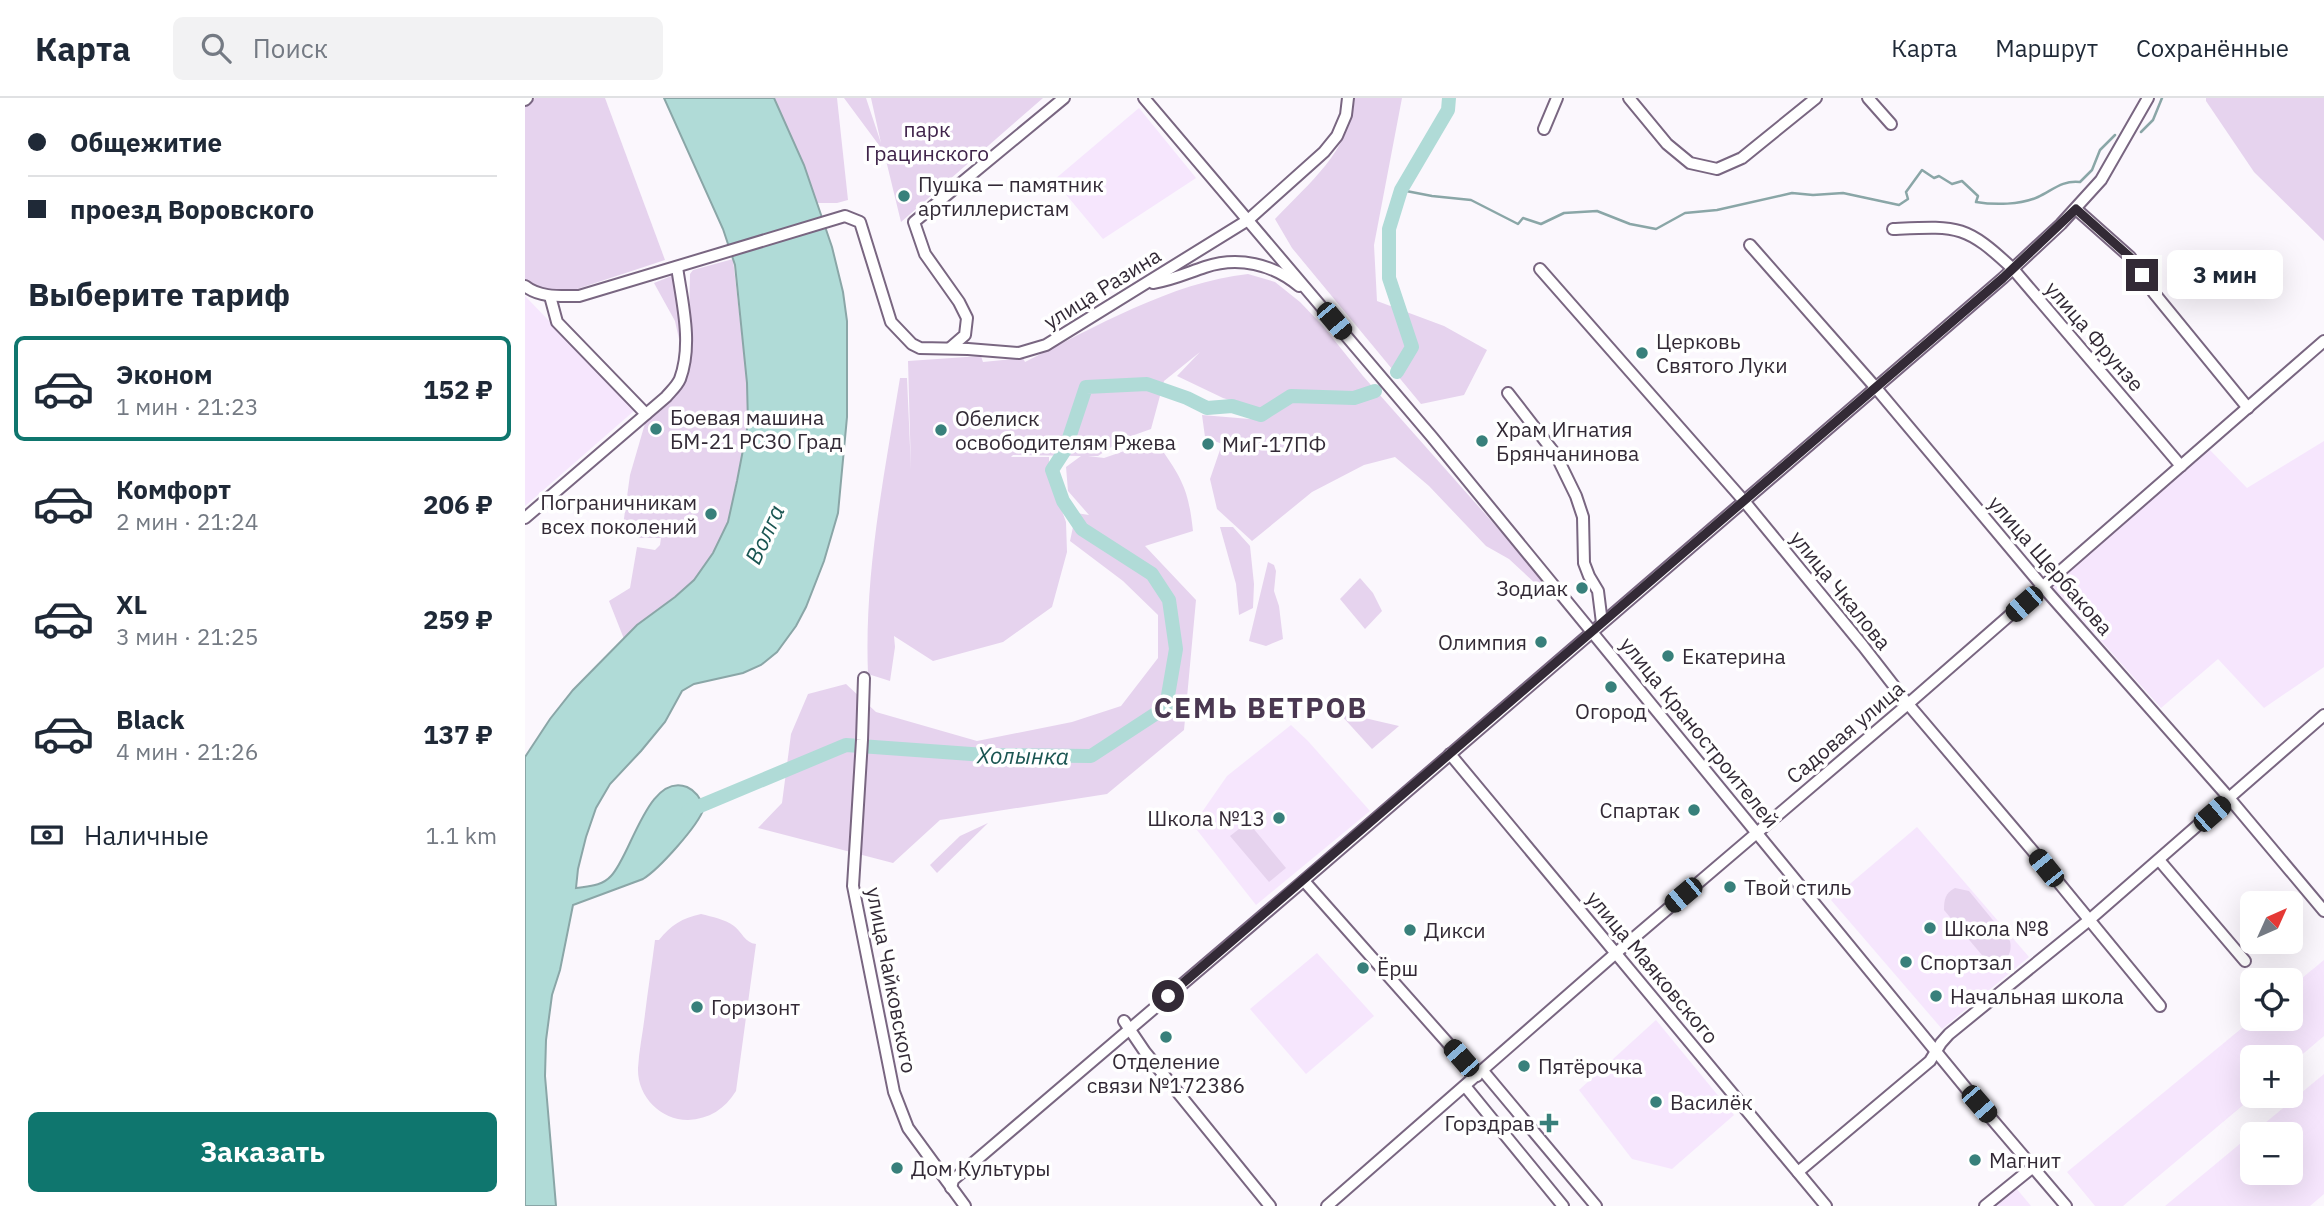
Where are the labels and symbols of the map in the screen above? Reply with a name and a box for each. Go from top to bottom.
park label: парк Грацинского [865,115,989,167]
place label: Пушка — памятник артиллеристам [918,170,1104,222]
marker: Пушка — памятник артиллеристам [896,188,912,204]
street label: улица Разина [1038,241,1166,335]
callout: 3 мин [2167,250,2282,300]
route end [2126,259,2158,291]
street label: улица Фрунзе [2039,275,2151,397]
car [1313,298,1356,344]
place label: Церковь Святого Луки [1656,327,1787,379]
marker: Церковь Святого Луки [1634,345,1650,361]
place label: Боевая машина БМ-21 РСЗО Град [670,403,843,455]
place label: Обелиск освободителям Ржева [955,404,1176,456]
place label: Храм Игнатия Брянчанинова [1496,415,1639,467]
marker: Боевая машина БМ-21 РСЗО Град [648,421,664,437]
marker: Обелиск освободителям Ржева [933,422,949,438]
place label: МиГ-17ПФ [1222,430,1326,458]
marker: Храм Игнатия Брянчанинова [1474,433,1490,449]
marker: МиГ-17ПФ [1200,436,1216,452]
place label: Пограничникам всех поколений [540,488,697,540]
street label: улица Щербакова [1983,489,2119,641]
water label: Волга [737,500,791,568]
marker: Пограничникам всех поколений [703,506,719,522]
street label: улица Чкалова [1784,525,1898,655]
place label: Зодиак [1496,574,1568,602]
marker: Зодиак [1574,580,1590,596]
car [2002,582,2047,626]
place label: Олимпия [1438,628,1527,656]
street label: улица Краностроителей [1614,631,1786,833]
marker: Олимпия [1533,634,1549,650]
place label: Екатерина [1682,642,1786,670]
marker: Екатерина [1660,648,1676,664]
street label: Садовая улица [1780,674,1910,790]
marker: Огород [1603,679,1619,695]
district label: СЕМЬ ВЕТРОВ [1154,689,1368,726]
place label: Огород [1575,697,1647,725]
water label: Холынка [976,739,1069,771]
car [2190,792,2235,836]
place label: Спартак [1599,796,1680,824]
marker: Спартак [1686,802,1702,818]
place label: Школа №13 [1147,804,1265,832]
marker: Школа №13 [1271,810,1287,826]
car [2025,845,2068,891]
car [1661,873,1706,917]
place label: Твой стиль [1744,873,1852,901]
marker: Твой стиль [1722,879,1738,895]
street label: улица Чайковского [860,885,924,1075]
street label: улица Маяковского [1581,885,1725,1049]
north arrow [2240,891,2303,954]
place label: Школа №8 [1944,914,2049,942]
place label: Дикси [1424,916,1486,944]
marker: Школа №8 [1922,920,1938,936]
marker: Дикси [1402,922,1418,938]
place label: Спортзал [1920,948,2012,976]
place label: Ёрш [1377,954,1418,982]
marker: Спортзал [1898,954,1914,970]
marker: Ёрш [1355,960,1371,976]
route start [1152,980,1184,1012]
place label: Начальная школа [1950,982,2124,1010]
marker: Начальная школа [1928,988,1944,1004]
place label: Горизонт [711,993,800,1021]
marker: Горизонт [689,999,705,1015]
marker: Отделение связи №172386 [1158,1029,1174,1045]
car [1440,1035,1483,1081]
place label: Отделение связи №172386 [1087,1047,1245,1099]
place label: Пятёрочка [1538,1052,1643,1080]
marker: Пятёрочка [1516,1058,1532,1074]
car [1958,1081,2001,1127]
place label: Василёк [1670,1088,1753,1116]
marker: Василёк [1648,1094,1664,1110]
place label: Горздрав [1445,1109,1535,1137]
marker: Горздрав [1541,1115,1557,1131]
place label: Магнит [1989,1146,2061,1174]
marker: Магнит [1967,1152,1983,1168]
place label: Дом Культуры [911,1154,1051,1182]
marker: Дом Культуры [889,1160,905,1176]

